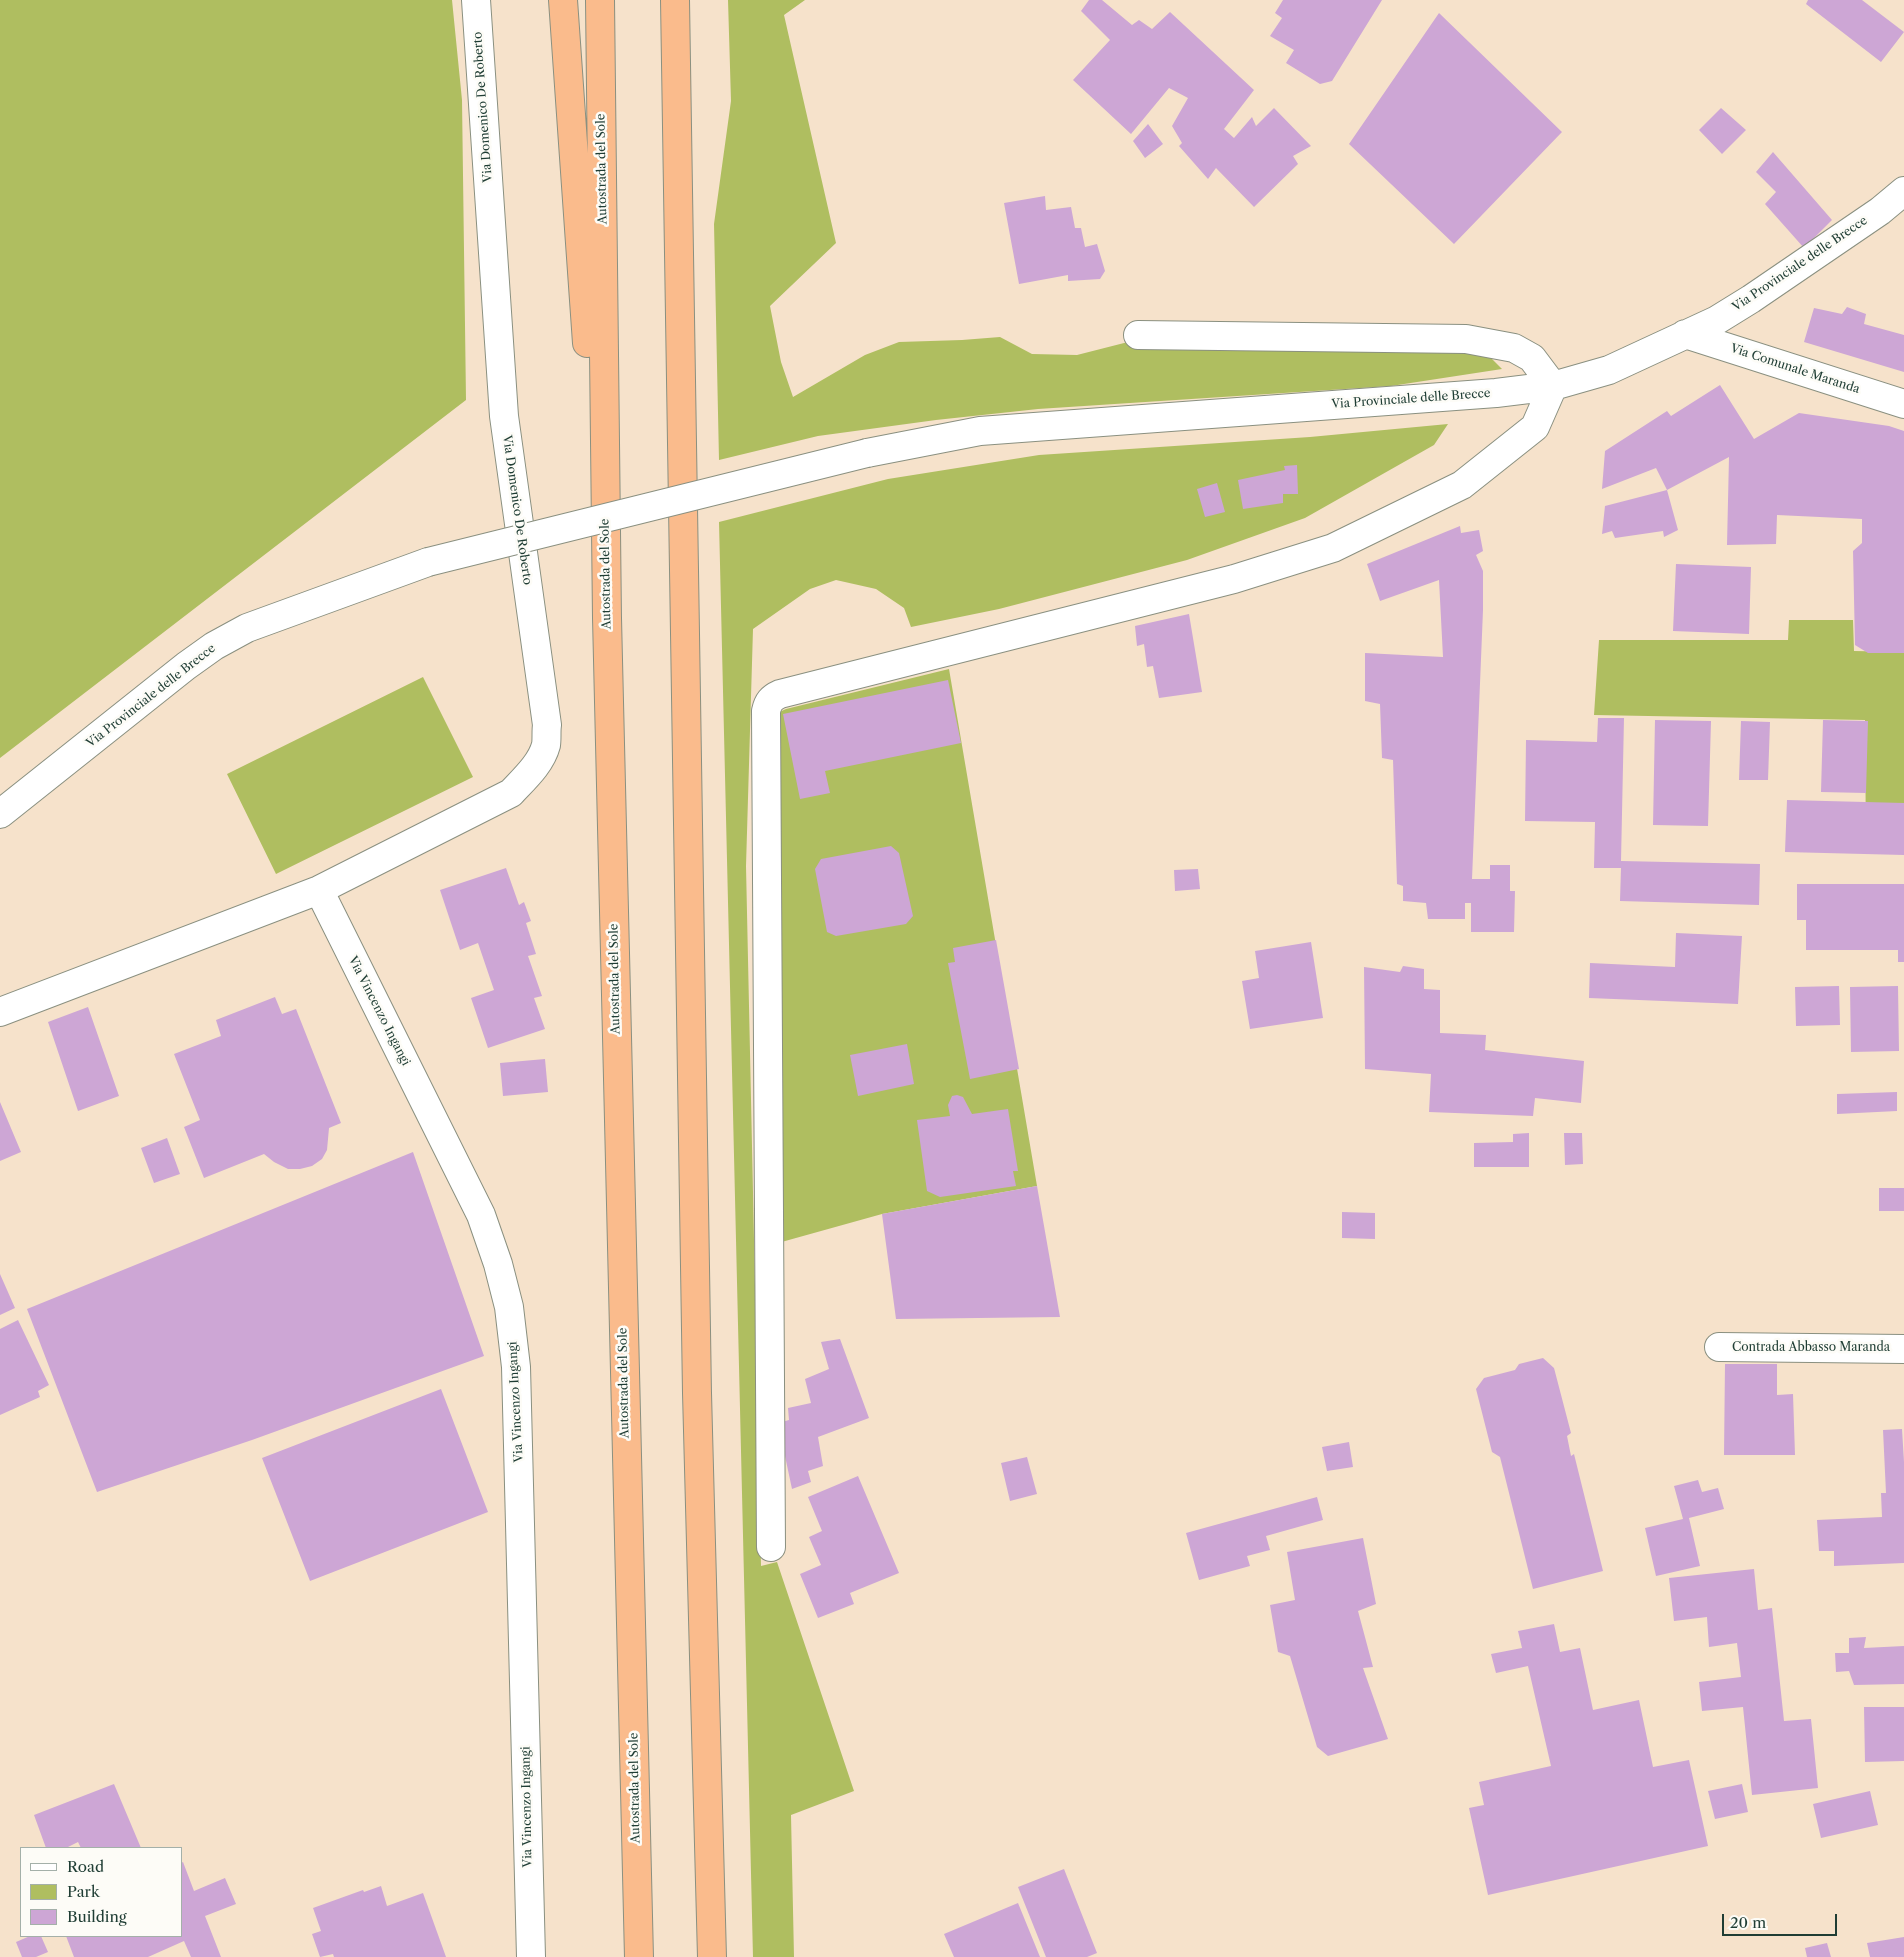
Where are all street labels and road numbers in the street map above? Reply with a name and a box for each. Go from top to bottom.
street label: Via Domenico De Roberto [471,31,495,183]
street label: Autostrada del Sole [594,113,610,225]
street label: Via Provinciale delle Brecce [1730,213,1870,315]
street label: Via Comunale Maranda [1729,341,1861,397]
street label: Via Provinciale delle Brecce [1331,386,1491,412]
street label: Via Domenico De Roberto [499,434,535,586]
street label: Autostrada del Sole [598,518,614,630]
street label: Via Provinciale delle Brecce [84,641,218,751]
street label: Autostrada del Sole [607,923,623,1035]
street label: Via Vincenzo Ingangi [345,954,413,1068]
street label: Autostrada del Sole [616,1327,632,1439]
street label: Via Vincenzo Ingangi [506,1341,526,1463]
street label: Contrada Abbasso Maranda [1732,1341,1890,1355]
street label: Autostrada del Sole [627,1732,643,1844]
street label: Via Vincenzo Ingangi [519,1746,535,1868]

